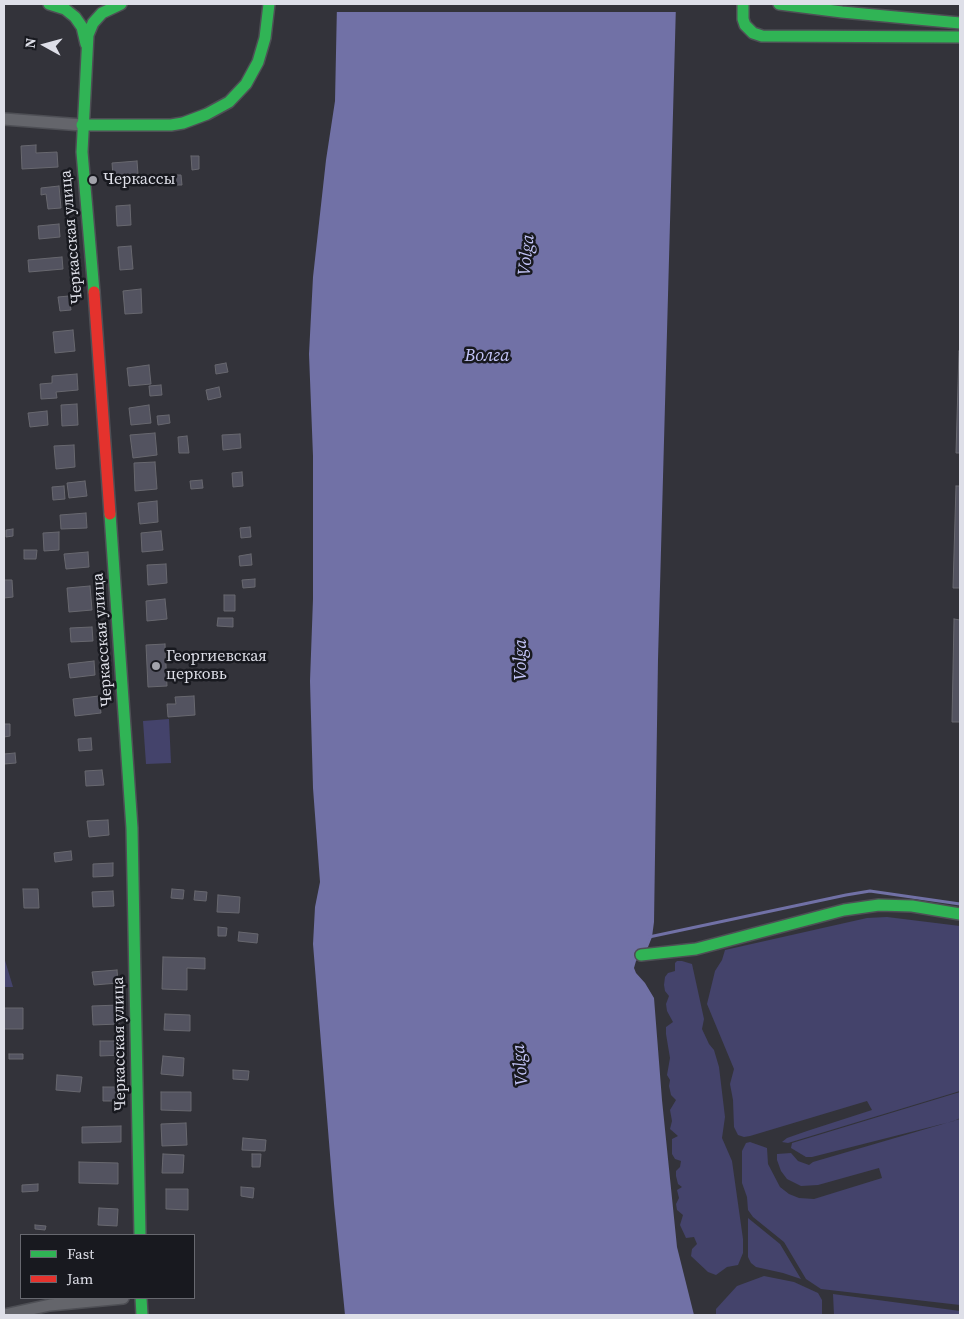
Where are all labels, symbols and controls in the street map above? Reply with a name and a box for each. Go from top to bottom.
north arrow [20,20,70,70]
text: N [20,37,41,49]
street label: Черкасская улица [57,169,87,305]
place label: Черкассы [103,170,176,190]
marker: Черкассы [87,174,99,186]
water label: Volga [514,233,540,277]
water label: Волга [464,345,510,367]
street label: Черкасская улица [89,572,117,708]
water label: Volga [510,639,532,681]
place label: Георгиевская церковь [166,647,267,685]
marker: Георгиевская церковь [150,660,162,672]
street label: Черкасская улица [109,977,131,1111]
water label: Volga [508,1043,534,1087]
legend [20,1234,195,1299]
text: Fast [67,1243,94,1264]
text: Jam [67,1268,93,1289]

